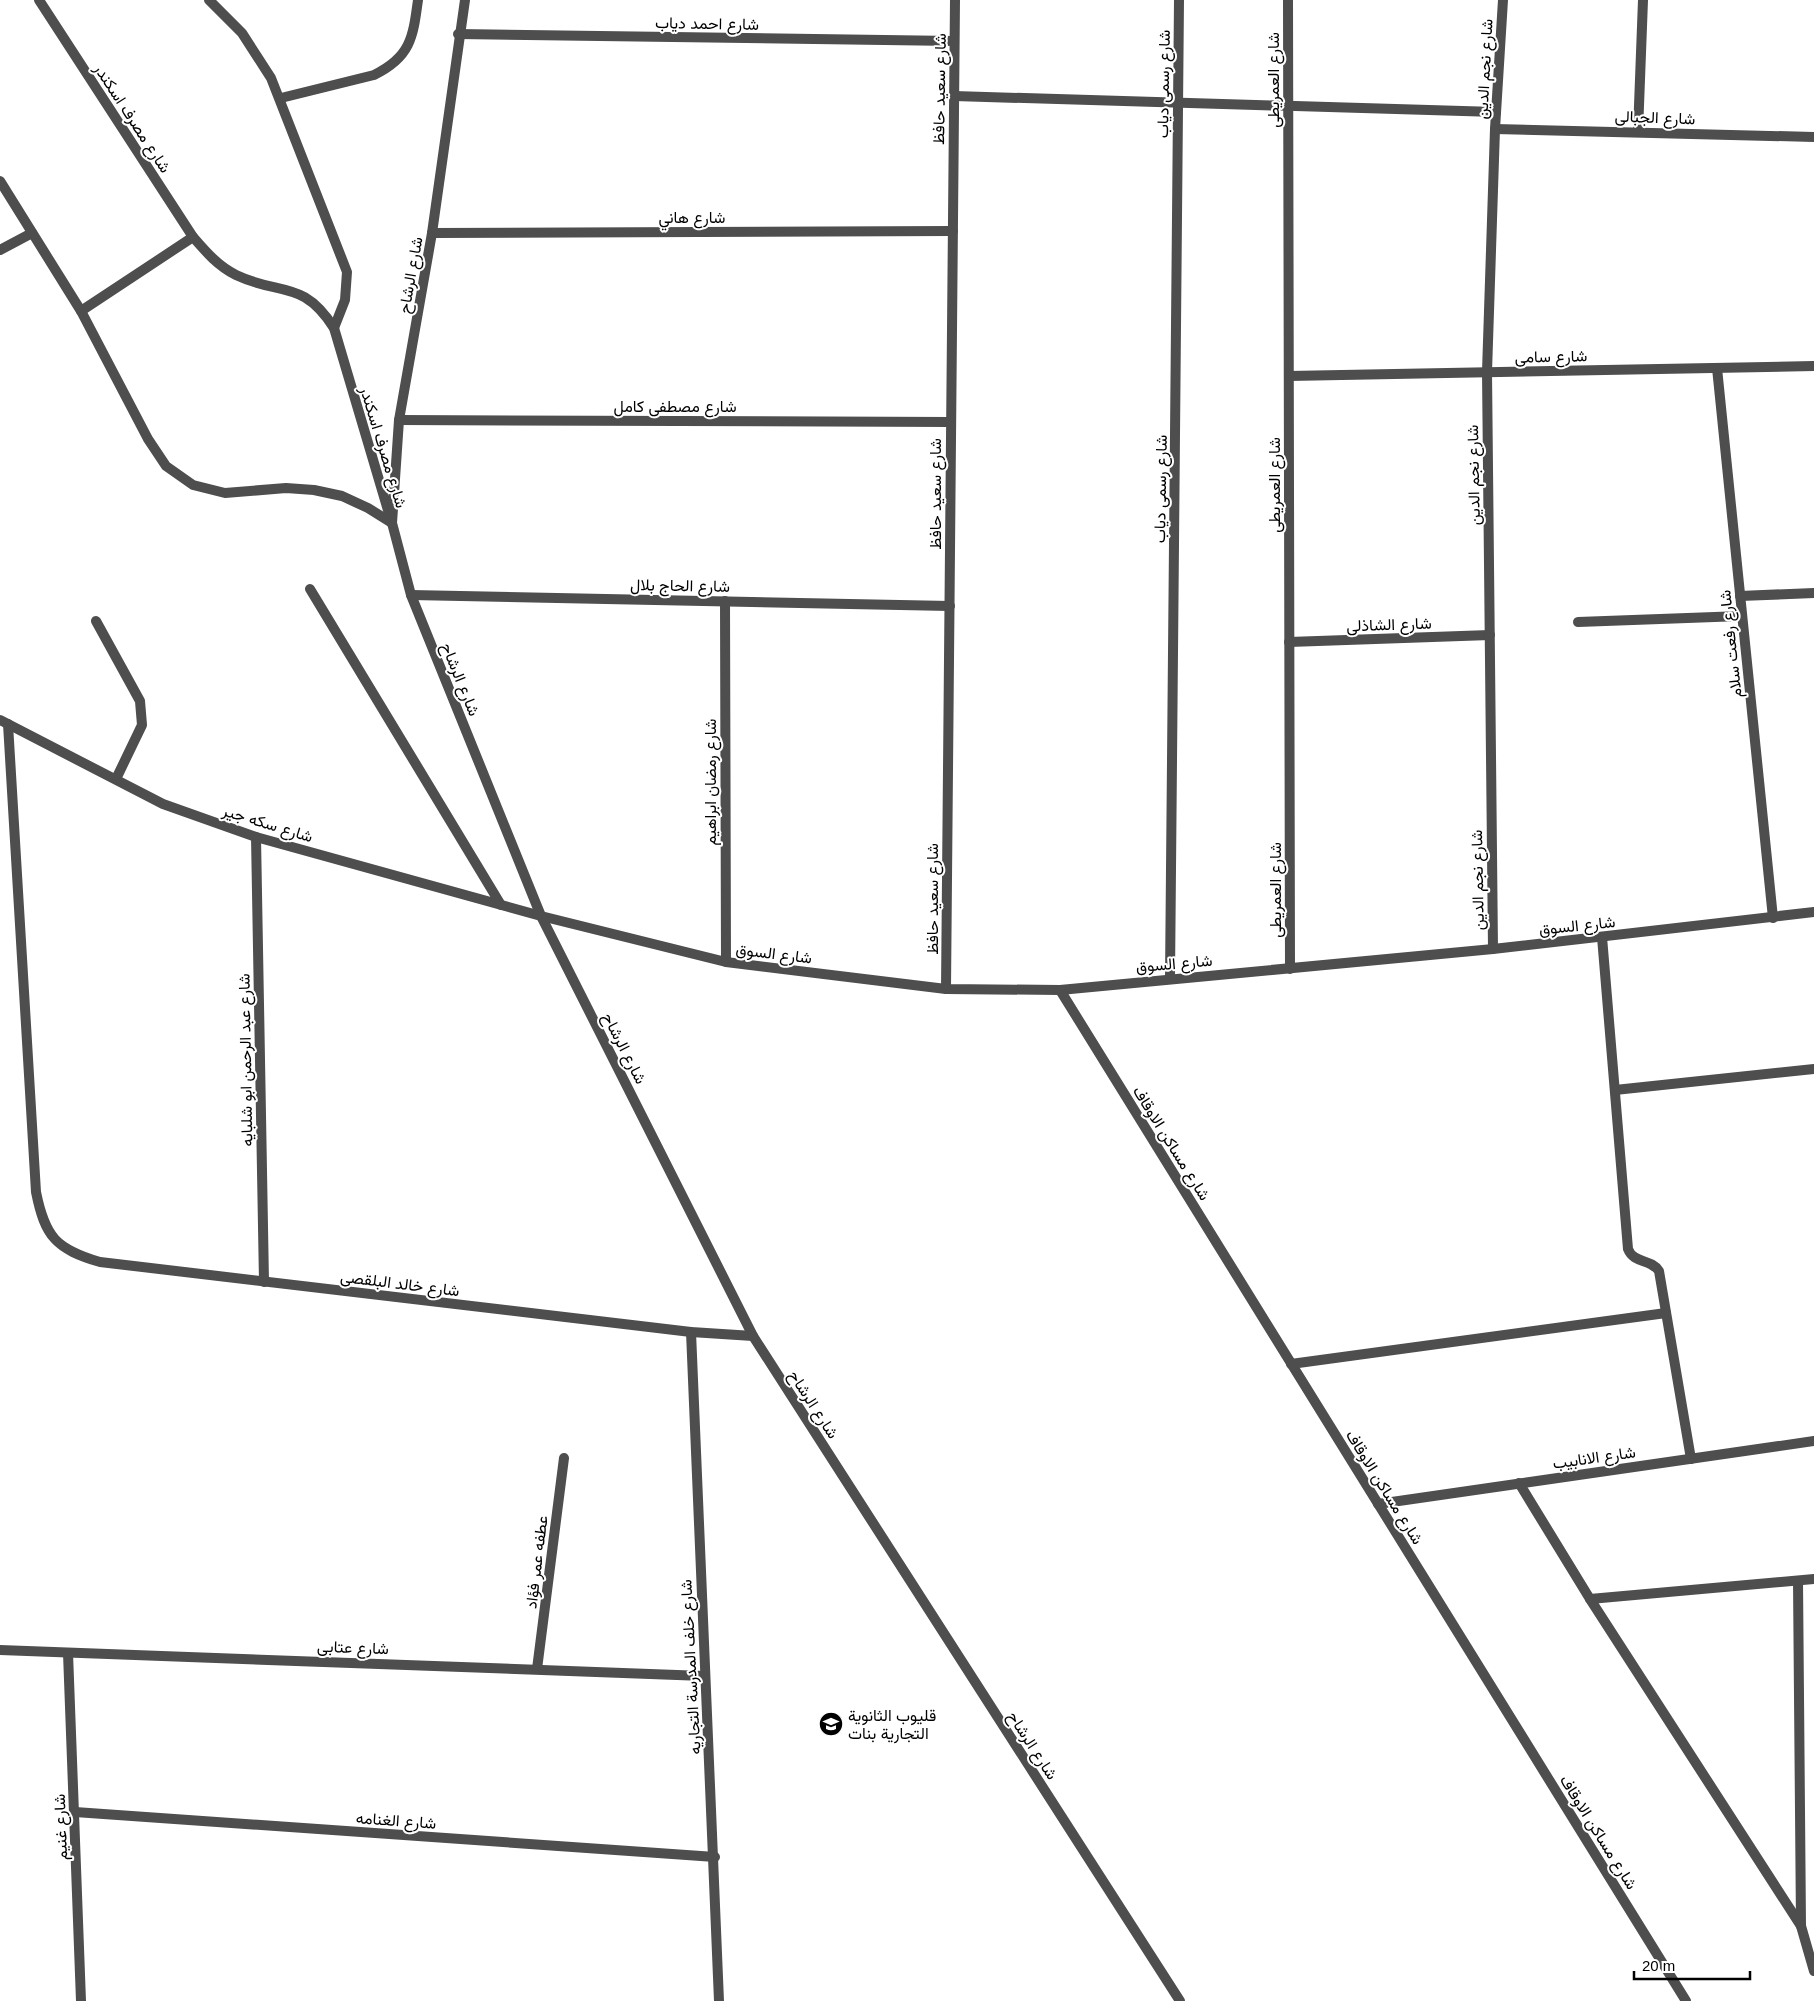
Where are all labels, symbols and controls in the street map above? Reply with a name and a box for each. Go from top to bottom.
street label: شارع احمد دياب [655,14,759,36]
street label: شارع نجم الدين [1473,18,1499,120]
street label: شارع رسمى دياب [1154,30,1176,138]
street label: شارع العمريطى [1265,32,1285,128]
street label: شارع سعيد حافظ [930,33,952,145]
street label: شارع مصرف اسكندر [88,60,174,177]
street label: شارع الجبالى [1614,108,1696,130]
street label: شارع هاني [659,209,725,231]
street label: شارع الرشاح [395,236,429,315]
street label: شارع سامى [1515,347,1588,369]
street label: شارع مصرف اسكندر [354,383,410,511]
street label: شارع مصطفى كامل [613,398,737,418]
street label: شارع نجم الدين [1464,425,1486,525]
street label: شارع رسمى دياب [1151,435,1173,543]
street label: شارع العمريطى [1266,437,1286,533]
street label: شارع سعيد حافظ [927,438,947,550]
street label: شارع الحاج بلال [630,576,730,598]
street label: شارع رفعت سلام [1716,589,1748,699]
street label: شارع الشاذلى [1346,615,1432,637]
street label: شارع الرشاح [435,640,483,719]
street label: شارع رمضان ابراهيم [702,719,722,845]
street label: شارع سكه جير [219,801,315,848]
street label: شارع نجم الدين [1468,830,1490,930]
street label: شارع العمريطى [1267,842,1287,938]
street label: شارع سعيد حافظ [924,843,944,955]
street label: شارع السوق [1538,913,1616,941]
street label: شارع السوق [734,940,813,970]
street label: شارع السوق [1135,952,1213,978]
street label: شارع عبد الرحمن ابو شلبايه [235,973,259,1147]
street label: شارع الرشاح [597,1010,650,1088]
street label: شارع مساكن الاوقاف [1127,1083,1214,1205]
street label: شارع خالد البلقصى [339,1268,461,1302]
street label: شارع الرشاح [783,1367,842,1443]
street label: شارع مساكن الاوقاف [1340,1427,1427,1549]
street label: شارع الانابيب [1552,1443,1637,1475]
street label: عطفه عمر فؤاد [522,1514,553,1610]
street label: شارع خلف المدرسة التجاريه [677,1579,707,1755]
street label: شارع عتابى [317,1638,389,1660]
place label: قليوب الثانوية التجارية بنات [848,1707,936,1744]
street label: شارع الرشاح [1002,1708,1061,1784]
school or university icon: قليوب الثانوية التجارية بنات [818,1711,844,1737]
street label: شارع مساكن الاوقاف [1554,1772,1641,1894]
street label: شارع غنيم [51,1793,73,1860]
street label: شارع الغنامه [355,1809,437,1835]
scale bar [1634,1948,1750,1980]
text: 20 m [1642,1957,1675,1974]

